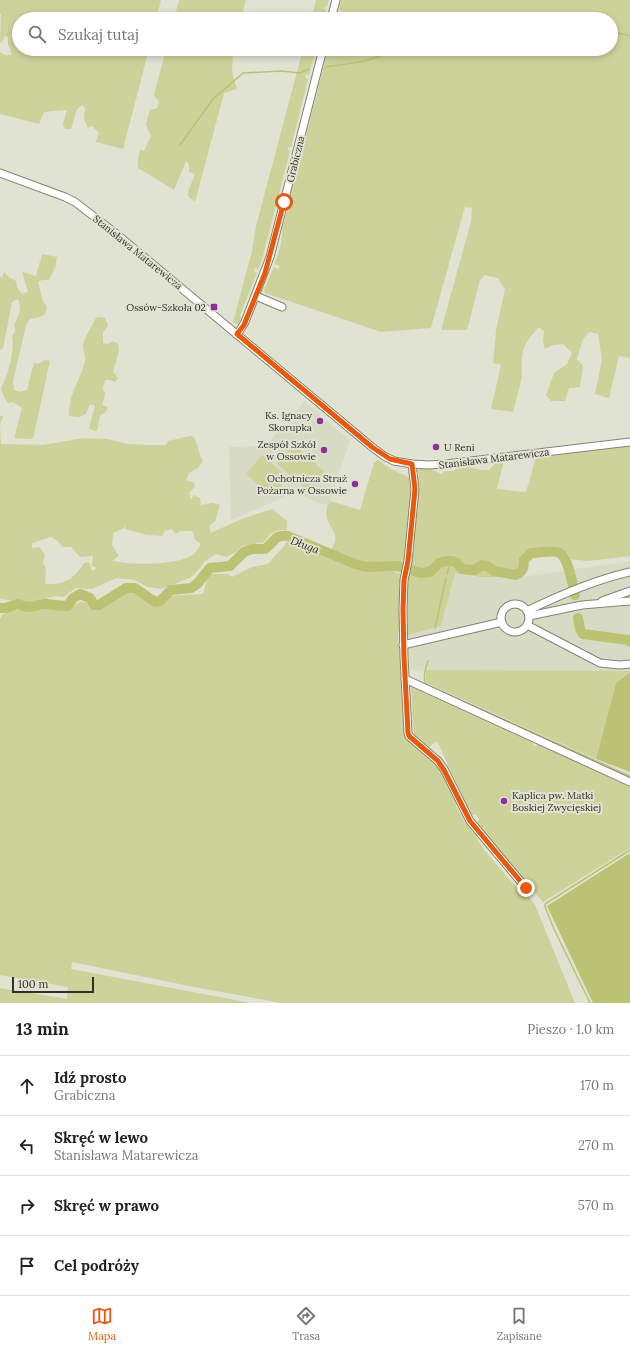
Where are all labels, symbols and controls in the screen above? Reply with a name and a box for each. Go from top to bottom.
search box [12,12,618,56]
icon: search [26,23,48,45]
text: Szukaj tutaj [58,25,139,44]
street label: Grabiczna [283,135,308,184]
route start [275,193,293,211]
street label: Stanisława Matarewicza [90,212,185,292]
place label: Ossów-Szkoła 02 [126,301,206,314]
marker: Ossów-Szkoła 02 [209,302,219,312]
place label: Ks. Ignacy Skorupka [265,409,313,434]
marker: Ks. Ignacy Skorupka [315,416,325,426]
place label: Zespół Szkół w Ossowie [257,438,317,463]
place label: U Reni [444,441,475,454]
marker: U Reni [431,442,441,452]
marker: Zespół Szkół w Ossowie [319,445,329,455]
street label: Stanisława Matarewicza [438,445,550,472]
place label: Ochotnicza Straż Pożarna w Ossowie [257,472,348,497]
marker: Ochotnicza Straż Pożarna w Ossowie [350,479,360,489]
water label: Długa [289,533,322,557]
place label: Kaplica pw. Matki Boskiej Zwycięskiej [512,789,601,814]
marker: Kaplica pw. Matki Boskiej Zwycięskiej [499,796,509,806]
route end [517,879,535,897]
scale bar [12,975,94,994]
text: 100 m [18,977,48,991]
text: 13 min [16,1018,69,1040]
text: Pieszo · 1.0 km [527,1021,614,1038]
text: Idź prosto [54,1068,127,1087]
icon: ahead [16,1075,38,1097]
text: 170 m [580,1077,614,1094]
text: Grabiczna [54,1087,115,1104]
text: Skręć w lewo [54,1128,148,1147]
icon: left [16,1135,38,1157]
text: 270 m [578,1137,614,1154]
text: Stanisława Matarewicza [54,1147,199,1164]
icon: right [16,1195,38,1217]
text: Skręć w prawo [54,1196,159,1215]
text: 570 m [578,1197,614,1214]
icon: arrive [16,1255,38,1277]
text: Cel podróży [54,1256,139,1275]
tab: Mapa [88,1305,116,1343]
tab: Trasa [292,1305,320,1343]
tab: Zapisane [496,1305,542,1343]

